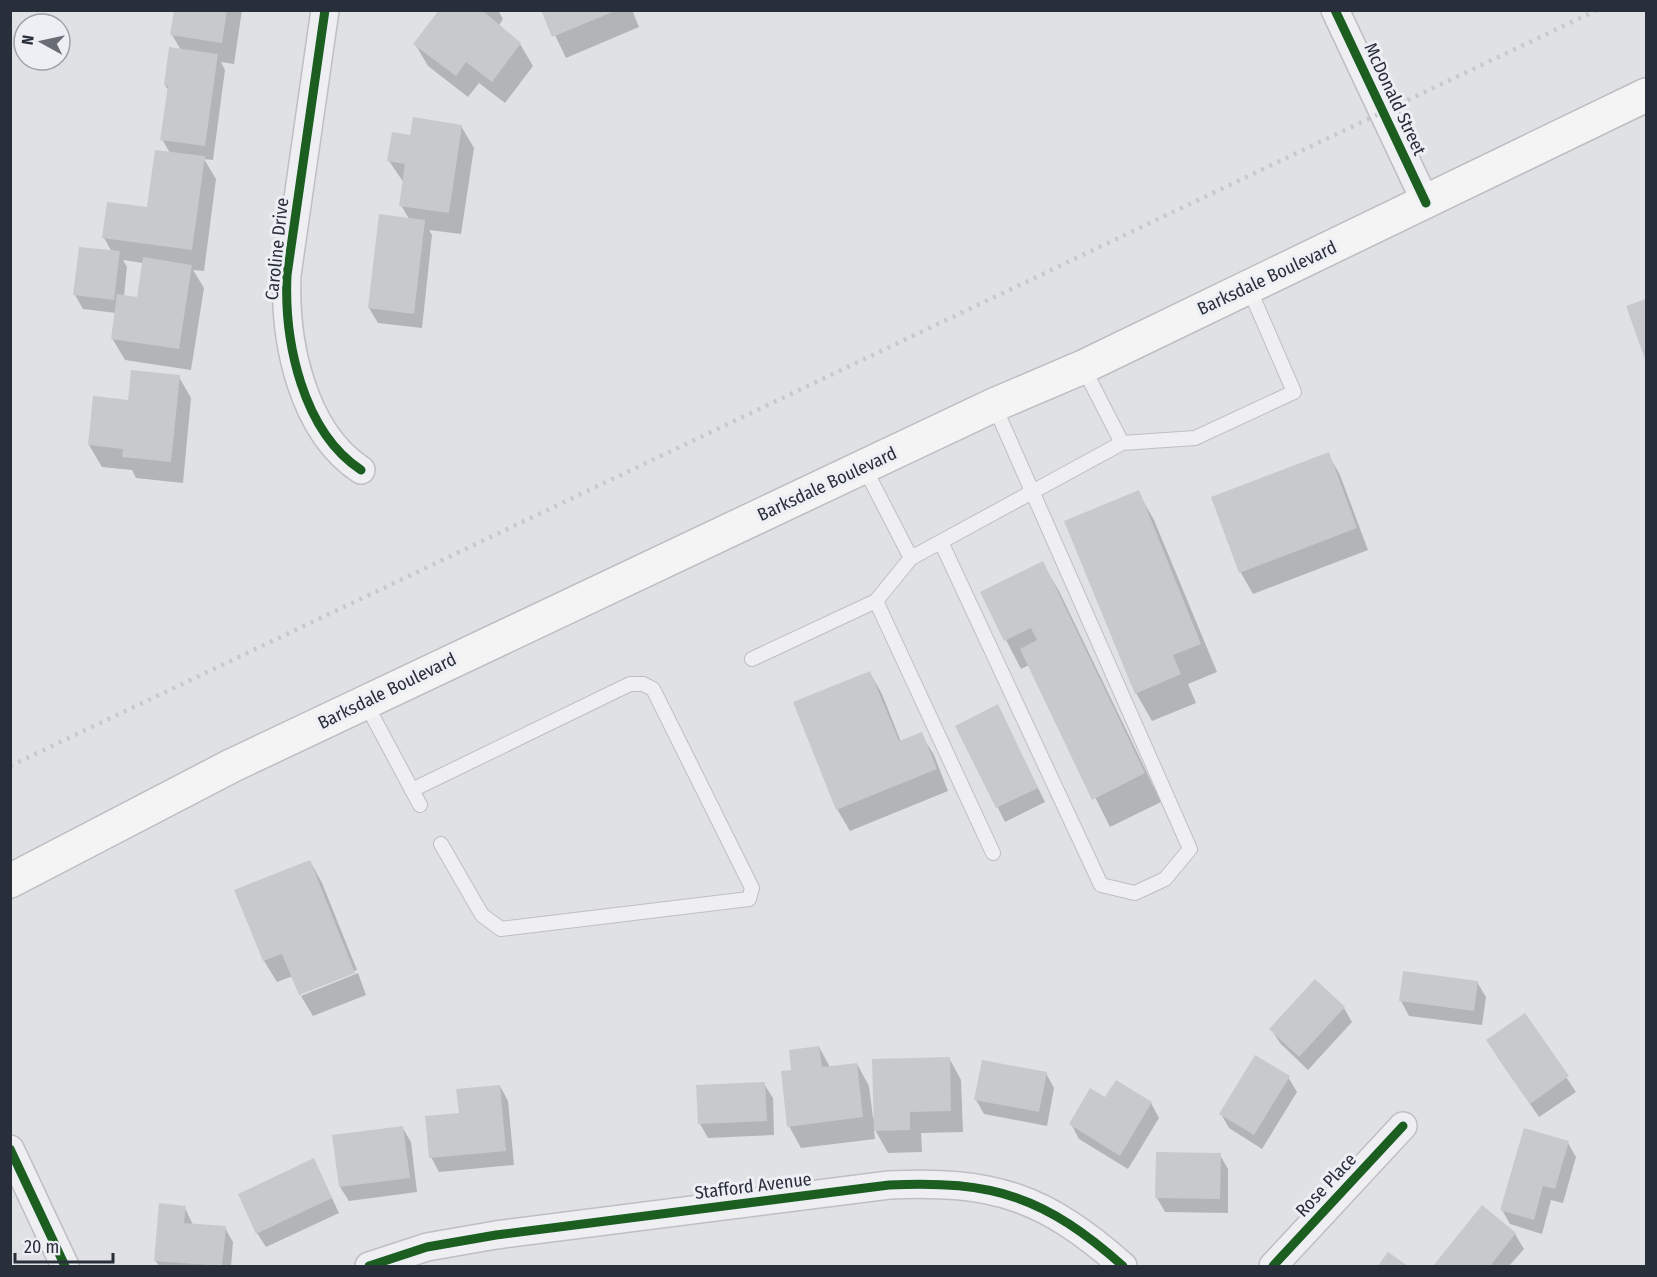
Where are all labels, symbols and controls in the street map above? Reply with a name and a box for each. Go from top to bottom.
north arrow [12,12,72,72]
text: N [18,34,38,46]
street label: McDonald Street [1359,39,1431,159]
street label: Caroline Drive [261,197,293,301]
street label: Barksdale Boulevard [1194,236,1340,320]
street label: Barksdale Boulevard [754,442,900,526]
street label: Barksdale Boulevard [314,648,460,734]
street label: Rose Place [1291,1149,1361,1221]
street label: Stafford Avenue [693,1168,813,1204]
scale bar [15,1226,112,1264]
text: 20 m [24,1236,59,1258]

